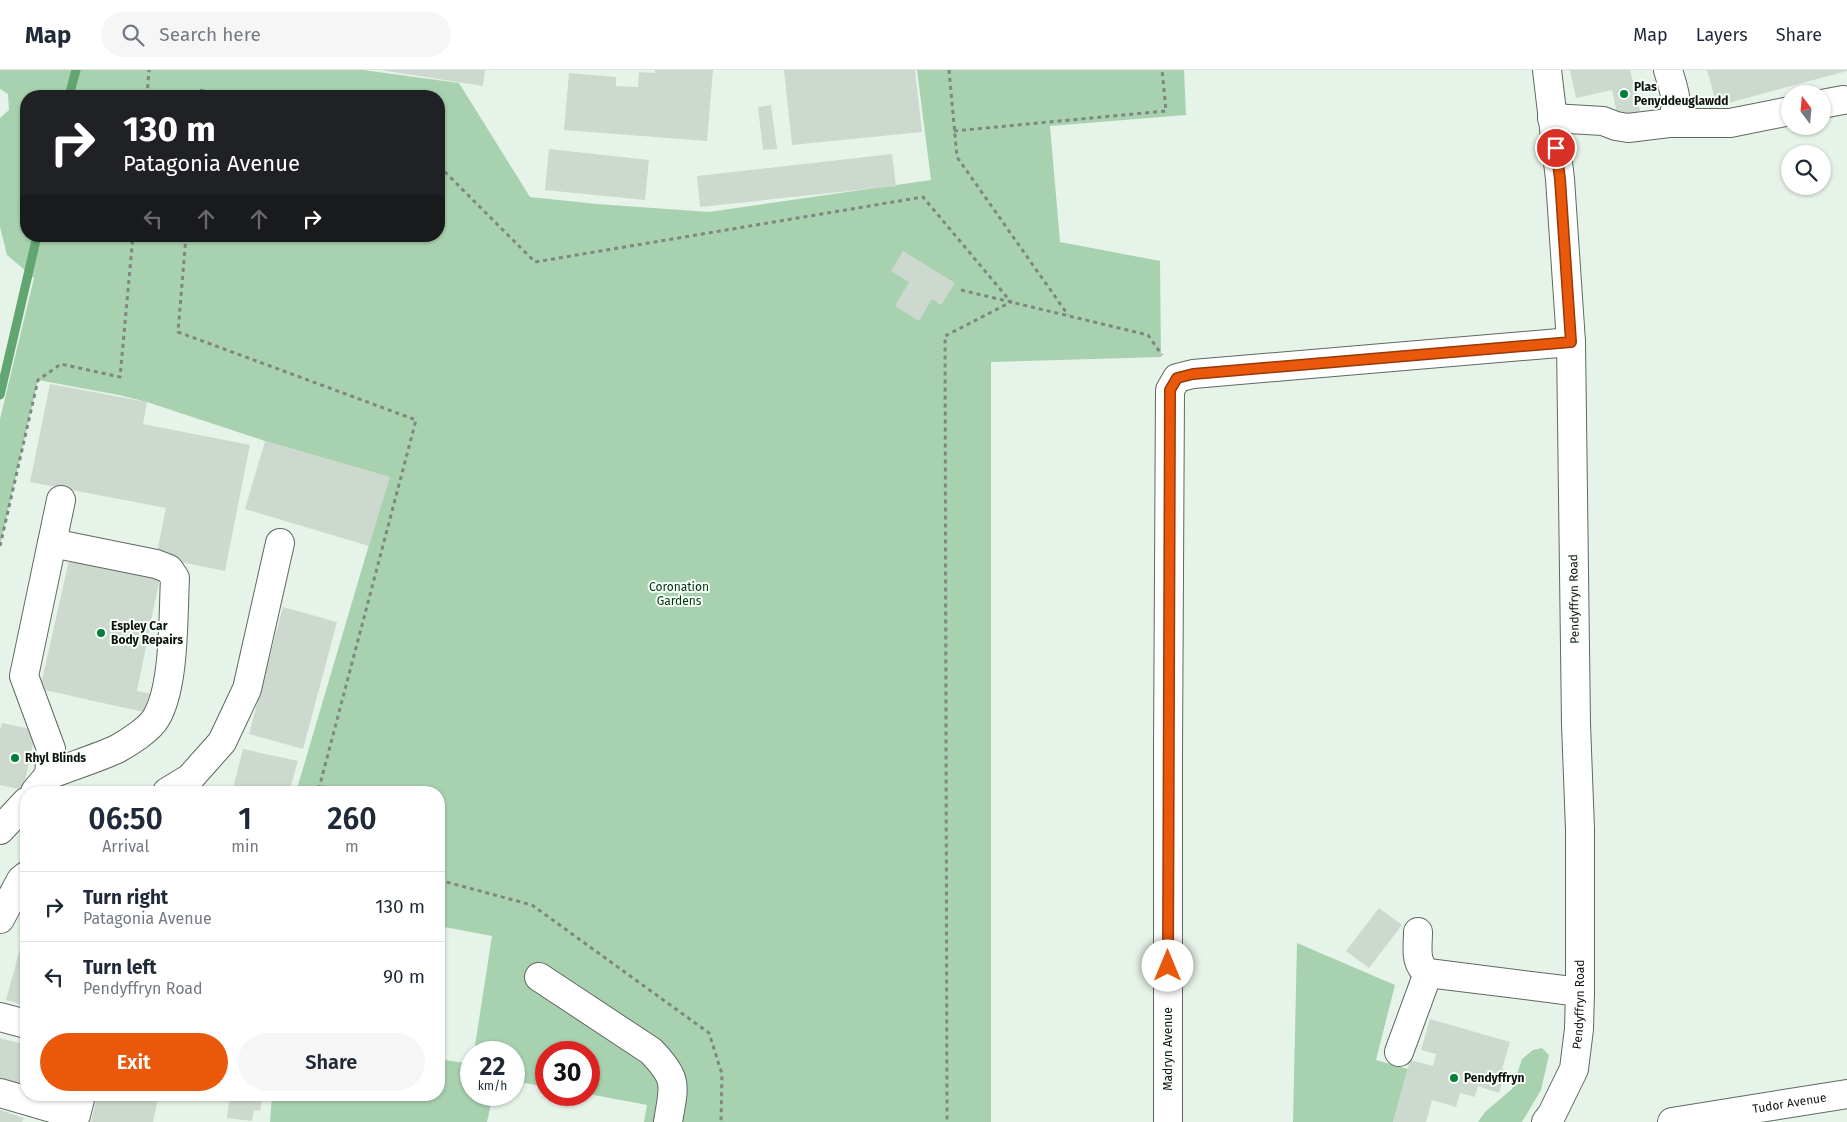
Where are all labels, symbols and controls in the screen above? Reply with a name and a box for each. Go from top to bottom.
search box [101,12,451,57]
text: Map [25,21,71,49]
icon: search [119,21,147,49]
text: Search here [159,23,261,46]
text: Map [1633,24,1668,46]
text: Layers [1696,24,1748,46]
text: Share [1776,24,1822,46]
place label: Plas Penyddeuglawdd [1634,80,1728,108]
north arrow [1781,85,1831,135]
map controls [1781,85,1831,195]
marker: Plas Penyddeuglawdd [1618,88,1630,100]
text: 130 m [123,108,216,150]
icon: right [40,110,105,175]
pin [1535,127,1577,169]
icon: arrive [1542,134,1570,162]
button: search [1781,145,1831,195]
text: Patagonia Avenue [123,150,300,177]
icon: left [139,205,167,233]
icon: ahead [192,205,220,233]
icon: ahead [245,205,273,233]
icon: right [298,205,326,233]
street label: Pendyffryn Road [1566,554,1582,644]
park label: Coronation Gardens [649,580,709,608]
place label: Espley Car Body Repairs [111,619,183,647]
marker: Espley Car Body Repairs [95,627,107,639]
place label: Rhyl Blinds [25,751,86,765]
marker: Rhyl Blinds [9,752,21,764]
text: 06:50 [88,801,163,837]
text: 1 [238,801,252,837]
text: 260 [327,801,377,837]
text: Arrival [102,837,149,856]
text: min [231,837,259,856]
text: m [345,837,359,856]
text: Turn right [83,886,168,909]
icon: right [40,893,68,921]
text: 130 m [375,895,425,918]
text: Patagonia Avenue [83,909,212,928]
position arrow [1141,939,1193,991]
text: Turn left [83,956,157,979]
street label: Pendyffryn Road [1570,959,1587,1050]
icon: left [40,963,68,991]
text: 90 m [383,965,425,988]
text: Pendyffryn Road [83,979,203,998]
street label: Madryn Avenue [1161,1007,1175,1091]
button: Exit [40,1033,228,1091]
button: Share [238,1033,425,1091]
speed limit sign: 30 [535,1041,600,1106]
text: 22 [480,1052,505,1082]
place label: Pendyffryn [1464,1071,1524,1085]
marker: Pendyffryn [1448,1072,1460,1084]
text: km/h [478,1079,507,1093]
street label: Tudor Avenue [1752,1090,1827,1116]

